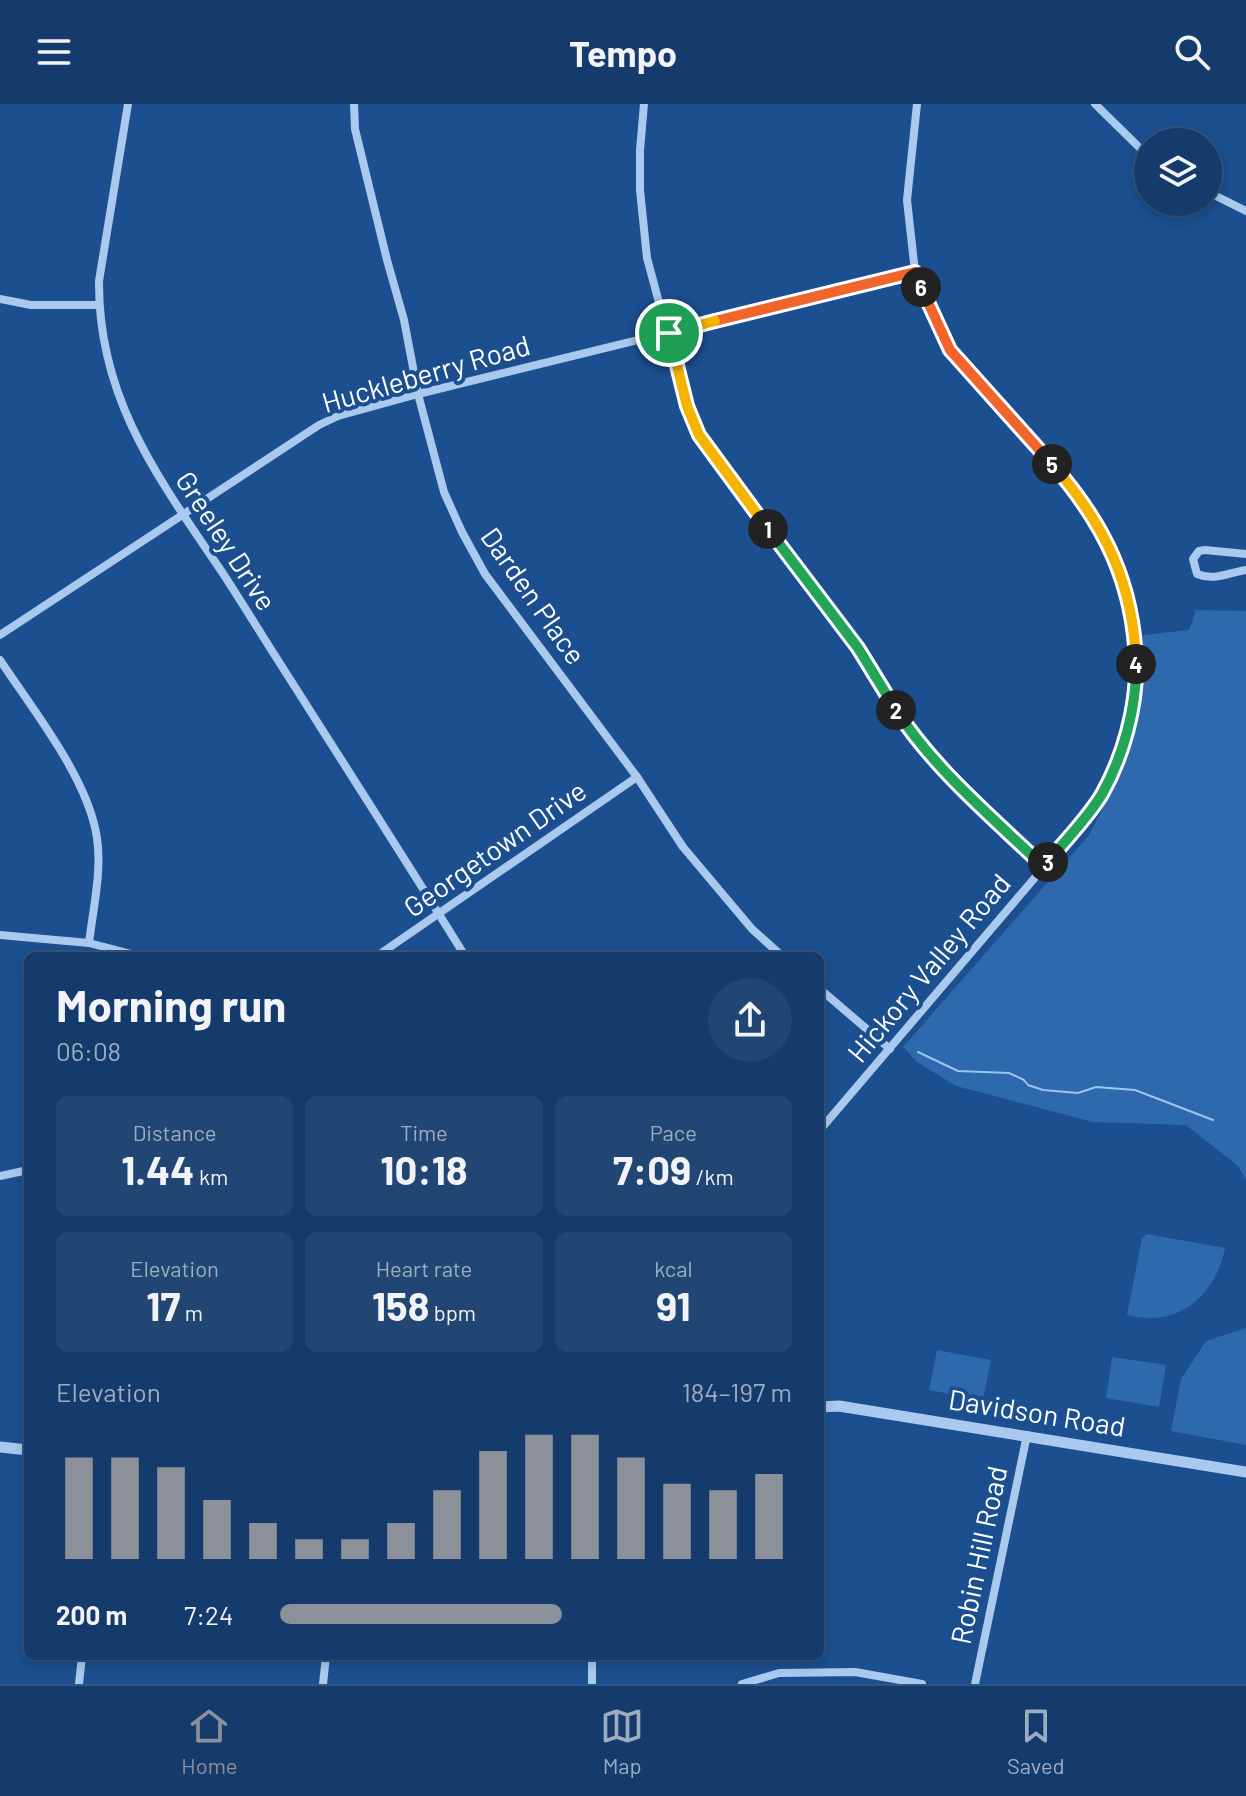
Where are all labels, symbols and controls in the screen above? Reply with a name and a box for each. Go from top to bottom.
icon: menu [32,30,76,74]
icon: search [1170,30,1214,74]
text: Tempo [569,31,677,74]
map controls [1134,128,1222,216]
button: layers [1134,128,1222,216]
pin: 6 [901,267,941,307]
text: 6 [915,274,927,300]
pin [635,299,703,367]
icon: arrive [647,311,691,355]
street label: Huckleberry Road [318,327,534,419]
pin: 5 [1032,444,1072,484]
text: 5 [1046,451,1058,477]
street label: Greeley Drive [169,465,284,616]
pin: 1 [748,509,788,549]
text: 1 [764,516,772,542]
street label: Darden Place [474,521,593,670]
pin: 4 [1116,644,1156,684]
text: 4 [1129,651,1143,677]
pin: 2 [876,690,916,730]
text: 2 [890,697,902,723]
street label: Georgetown Drive [397,773,592,924]
pin: 3 [1028,842,1068,882]
text: 3 [1042,849,1054,875]
street label: Hickory Valley Road [839,866,1017,1069]
text: Morning run [56,978,286,1031]
button: share [708,978,792,1062]
text: 06:08 [56,1035,121,1066]
text: Distance [133,1119,217,1145]
text: Time [400,1119,448,1145]
text: Pace [650,1119,697,1145]
text: 1.44 [121,1145,195,1193]
text: 10:18 [380,1145,468,1193]
text: 7:09 [613,1145,691,1193]
text: km [195,1163,228,1189]
text: /km [691,1163,734,1189]
text: Elevation [130,1255,219,1281]
text: Heart rate [376,1255,472,1281]
text: kcal [654,1255,693,1281]
text: 17 [146,1281,180,1329]
text: 158 [372,1281,429,1329]
text: 91 [656,1281,691,1329]
text: m [180,1299,203,1325]
text: bpm [429,1299,476,1325]
text: Elevation [56,1376,161,1407]
text: 184–197 m [682,1376,792,1407]
street label: Davidson Road [946,1381,1128,1443]
street label: Robin Hill Road [943,1463,1013,1647]
text: 200 m [56,1599,127,1630]
text: 7:24 [184,1599,233,1630]
tab: Home [181,1704,238,1778]
tab: Map [600,1704,644,1778]
tab: Saved [1007,1704,1065,1778]

